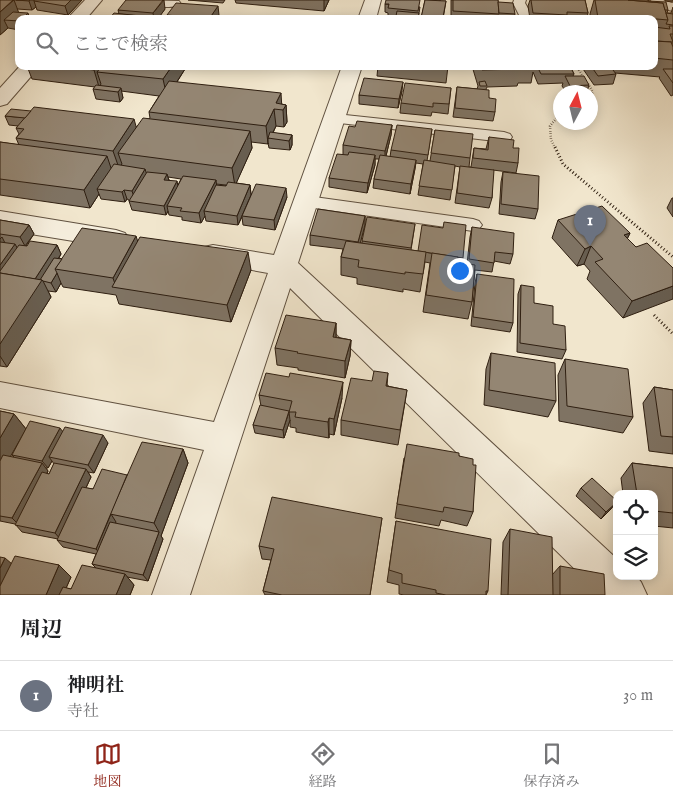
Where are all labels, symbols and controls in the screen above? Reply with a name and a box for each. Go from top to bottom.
search box [15,15,658,70]
icon: search [33,29,61,57]
text: ここで検索 [73,33,168,57]
north arrow [553,85,598,130]
pin: 1 [574,205,606,246]
your location [447,258,473,284]
map controls [613,490,658,580]
button: locate [613,490,658,535]
button: layers [613,535,658,580]
text: 周辺 [20,617,62,644]
text: 神明社 [67,674,124,698]
text: 1 [33,686,39,706]
text: 30 m [623,686,653,706]
text: 寺社 [67,702,99,722]
tab: 地図 [94,740,122,791]
tab: 経路 [309,740,337,791]
tab: 保存済み [524,740,580,791]

